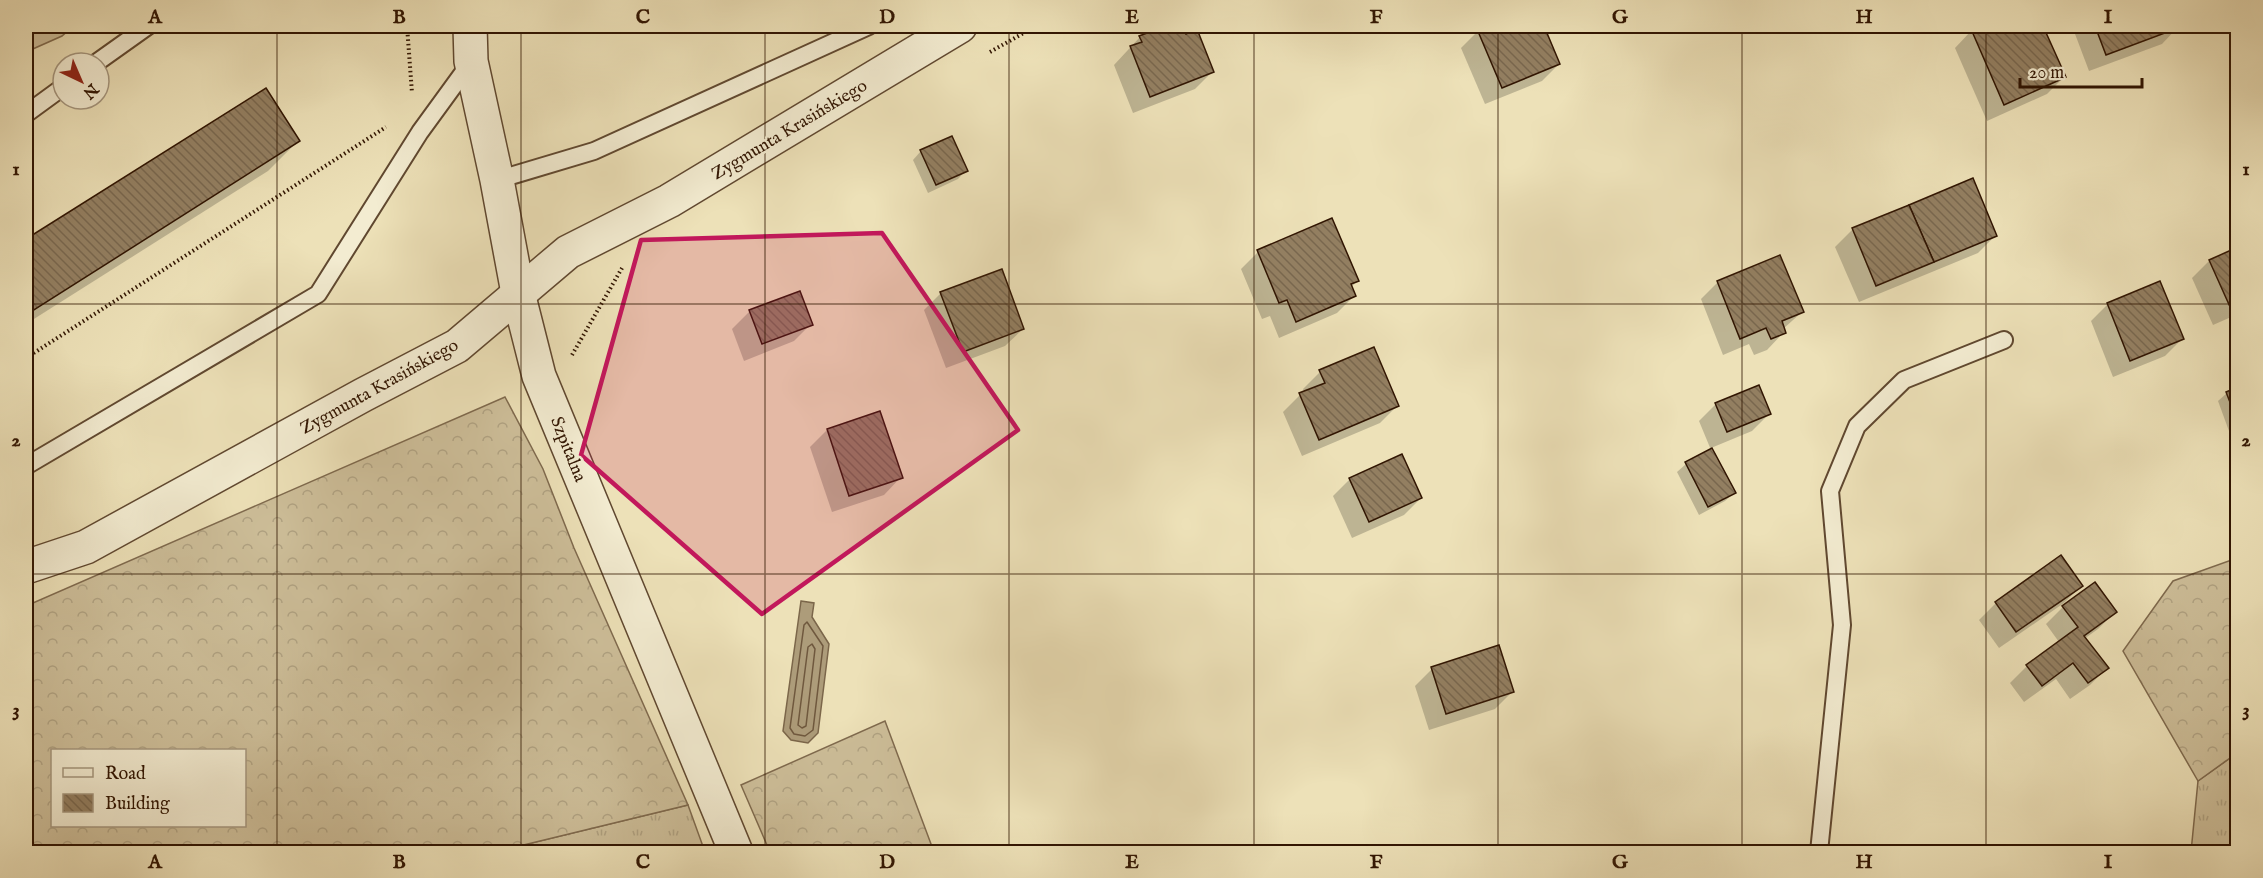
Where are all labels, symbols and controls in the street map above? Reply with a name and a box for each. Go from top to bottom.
text: A [147,5,163,30]
text: B [392,5,406,30]
text: C [636,5,650,30]
text: D [879,5,895,30]
text: E [1125,5,1139,30]
text: F [1370,5,1383,30]
text: G [1612,5,1629,30]
text: H [1855,5,1873,30]
text: I [2104,5,2113,30]
north arrow [51,51,111,111]
scale bar [2020,51,2142,89]
text: 20 m [2029,62,2064,85]
street label: Zygmunta Krasińskiego [708,75,872,186]
text: N [78,78,103,102]
text: 1 [12,157,20,182]
text: 1 [2242,157,2250,182]
street label: Zygmunta Krasińskiego [296,334,463,440]
street label: Szpitalna [544,414,591,486]
text: 2 [11,428,21,453]
text: 2 [2241,428,2251,453]
text: 3 [12,698,20,723]
text: 3 [2242,698,2250,723]
legend [51,749,246,827]
text: Road [105,763,146,786]
text: Building [105,793,170,816]
text: A [147,850,163,875]
text: B [392,850,406,875]
text: C [636,850,650,875]
text: D [879,850,895,875]
text: E [1125,850,1139,875]
text: F [1370,850,1383,875]
text: G [1612,850,1629,875]
text: H [1855,850,1873,875]
text: I [2104,850,2113,875]

